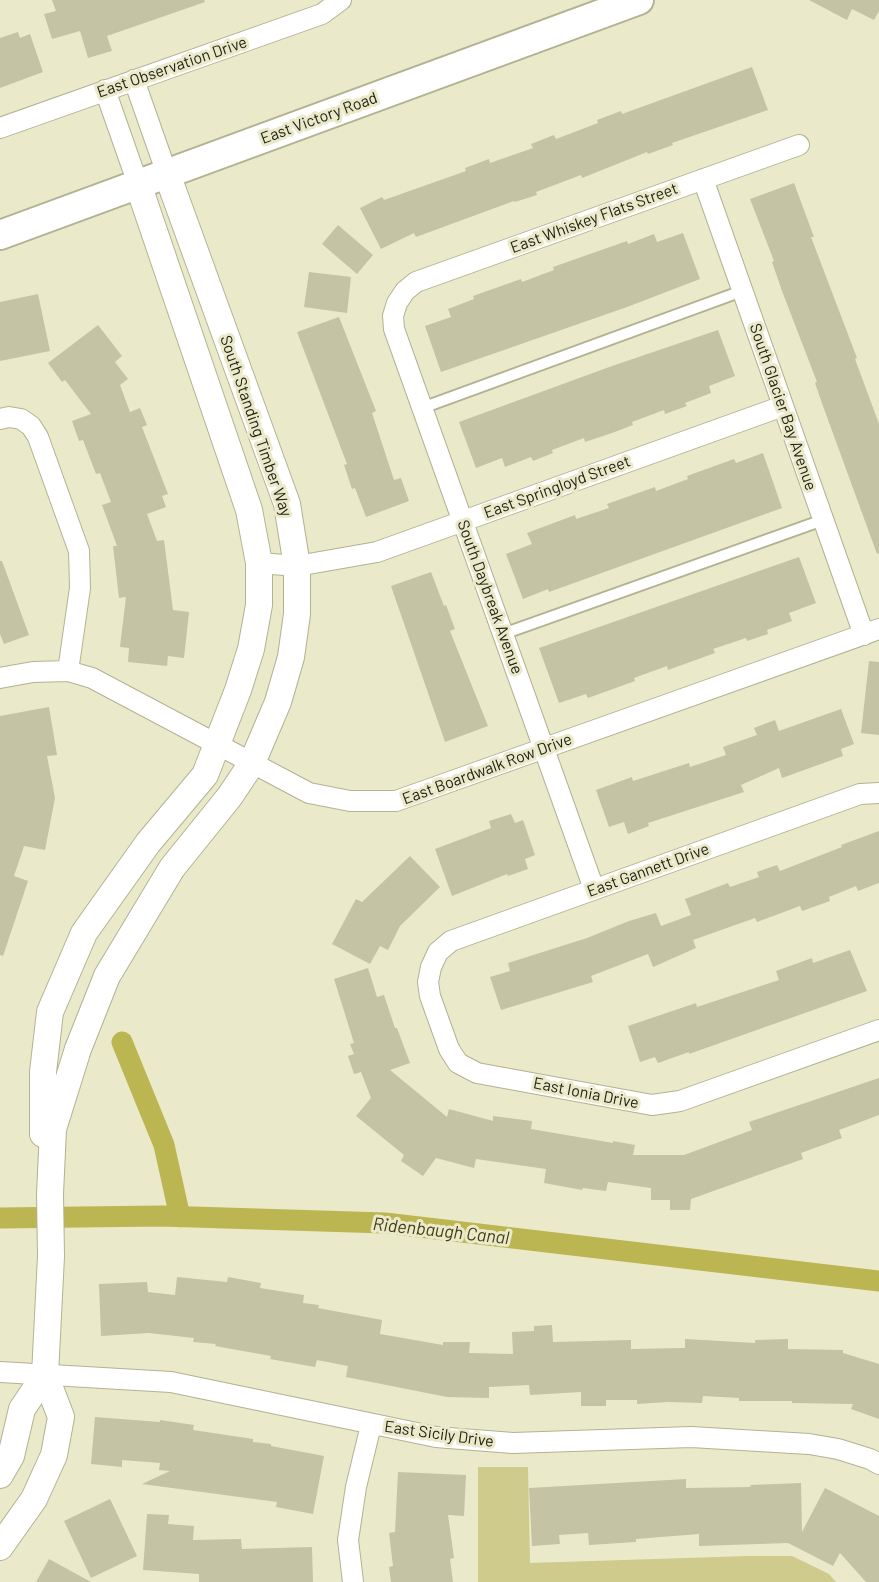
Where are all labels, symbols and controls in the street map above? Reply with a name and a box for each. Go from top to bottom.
street label: East Observation Drive [94,32,250,102]
street label: East Victory Road [258,88,380,148]
street label: East Whiskey Flats Street [508,179,680,257]
street label: South Glacier Bay Avenue [745,321,821,493]
street label: South Standing Timber Way [216,333,296,519]
street label: East Springloyd Street [481,452,633,522]
street label: South Daybreak Avenue [453,517,527,677]
street label: East Boardwalk Row Drive [400,729,574,809]
street label: East Gannett Drive [584,839,712,901]
street label: East Ionia Drive [532,1073,640,1113]
water label: Ridenbaugh Canal [372,1213,510,1249]
street label: East Sicily Drive [383,1417,495,1451]

